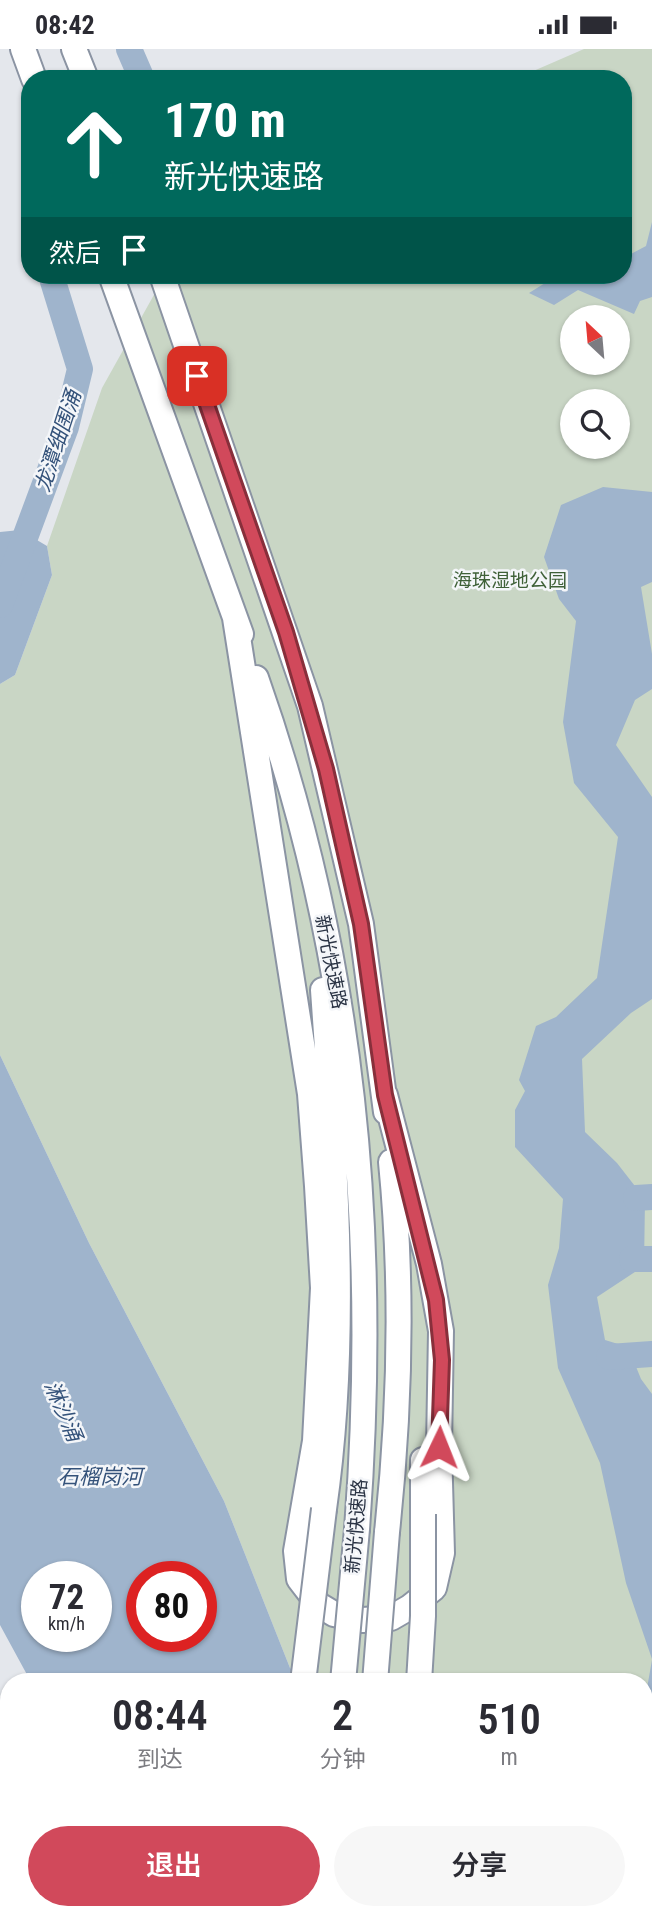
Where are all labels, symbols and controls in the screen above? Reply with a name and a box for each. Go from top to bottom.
text: 08:42 [35,10,95,40]
text: 170 m [164,92,286,149]
icon: ahead [49,98,140,189]
text: 新光快速路 [164,158,324,196]
icon: arrive [115,231,153,269]
text: 然后 [49,238,101,268]
north arrow [560,305,630,375]
map controls [560,305,630,459]
pin [167,346,227,406]
icon: arrive [178,357,216,395]
water label: 龙潭细围涌 [30,385,86,495]
button: search [560,389,630,459]
park label: 海珠湿地公园 [453,569,567,592]
street label: 新光快速路 [311,913,351,1011]
water label: 淋沙涌 [40,1377,87,1447]
position arrow [402,1410,476,1484]
water label: 石榴岗河 [58,1465,146,1489]
street label: 新光快速路 [340,1478,372,1574]
speed limit sign: 80 [126,1561,217,1652]
text: 72 [49,1577,84,1618]
text: km/h [48,1613,85,1634]
text: 08:44 [112,1691,208,1740]
text: 2 [332,1691,353,1740]
text: 510 [478,1695,541,1744]
text: m [501,1744,518,1771]
text: 到达 [137,1746,183,1773]
text: 分钟 [320,1746,366,1773]
button: 退出 [28,1826,320,1906]
button: 分享 [334,1826,625,1906]

